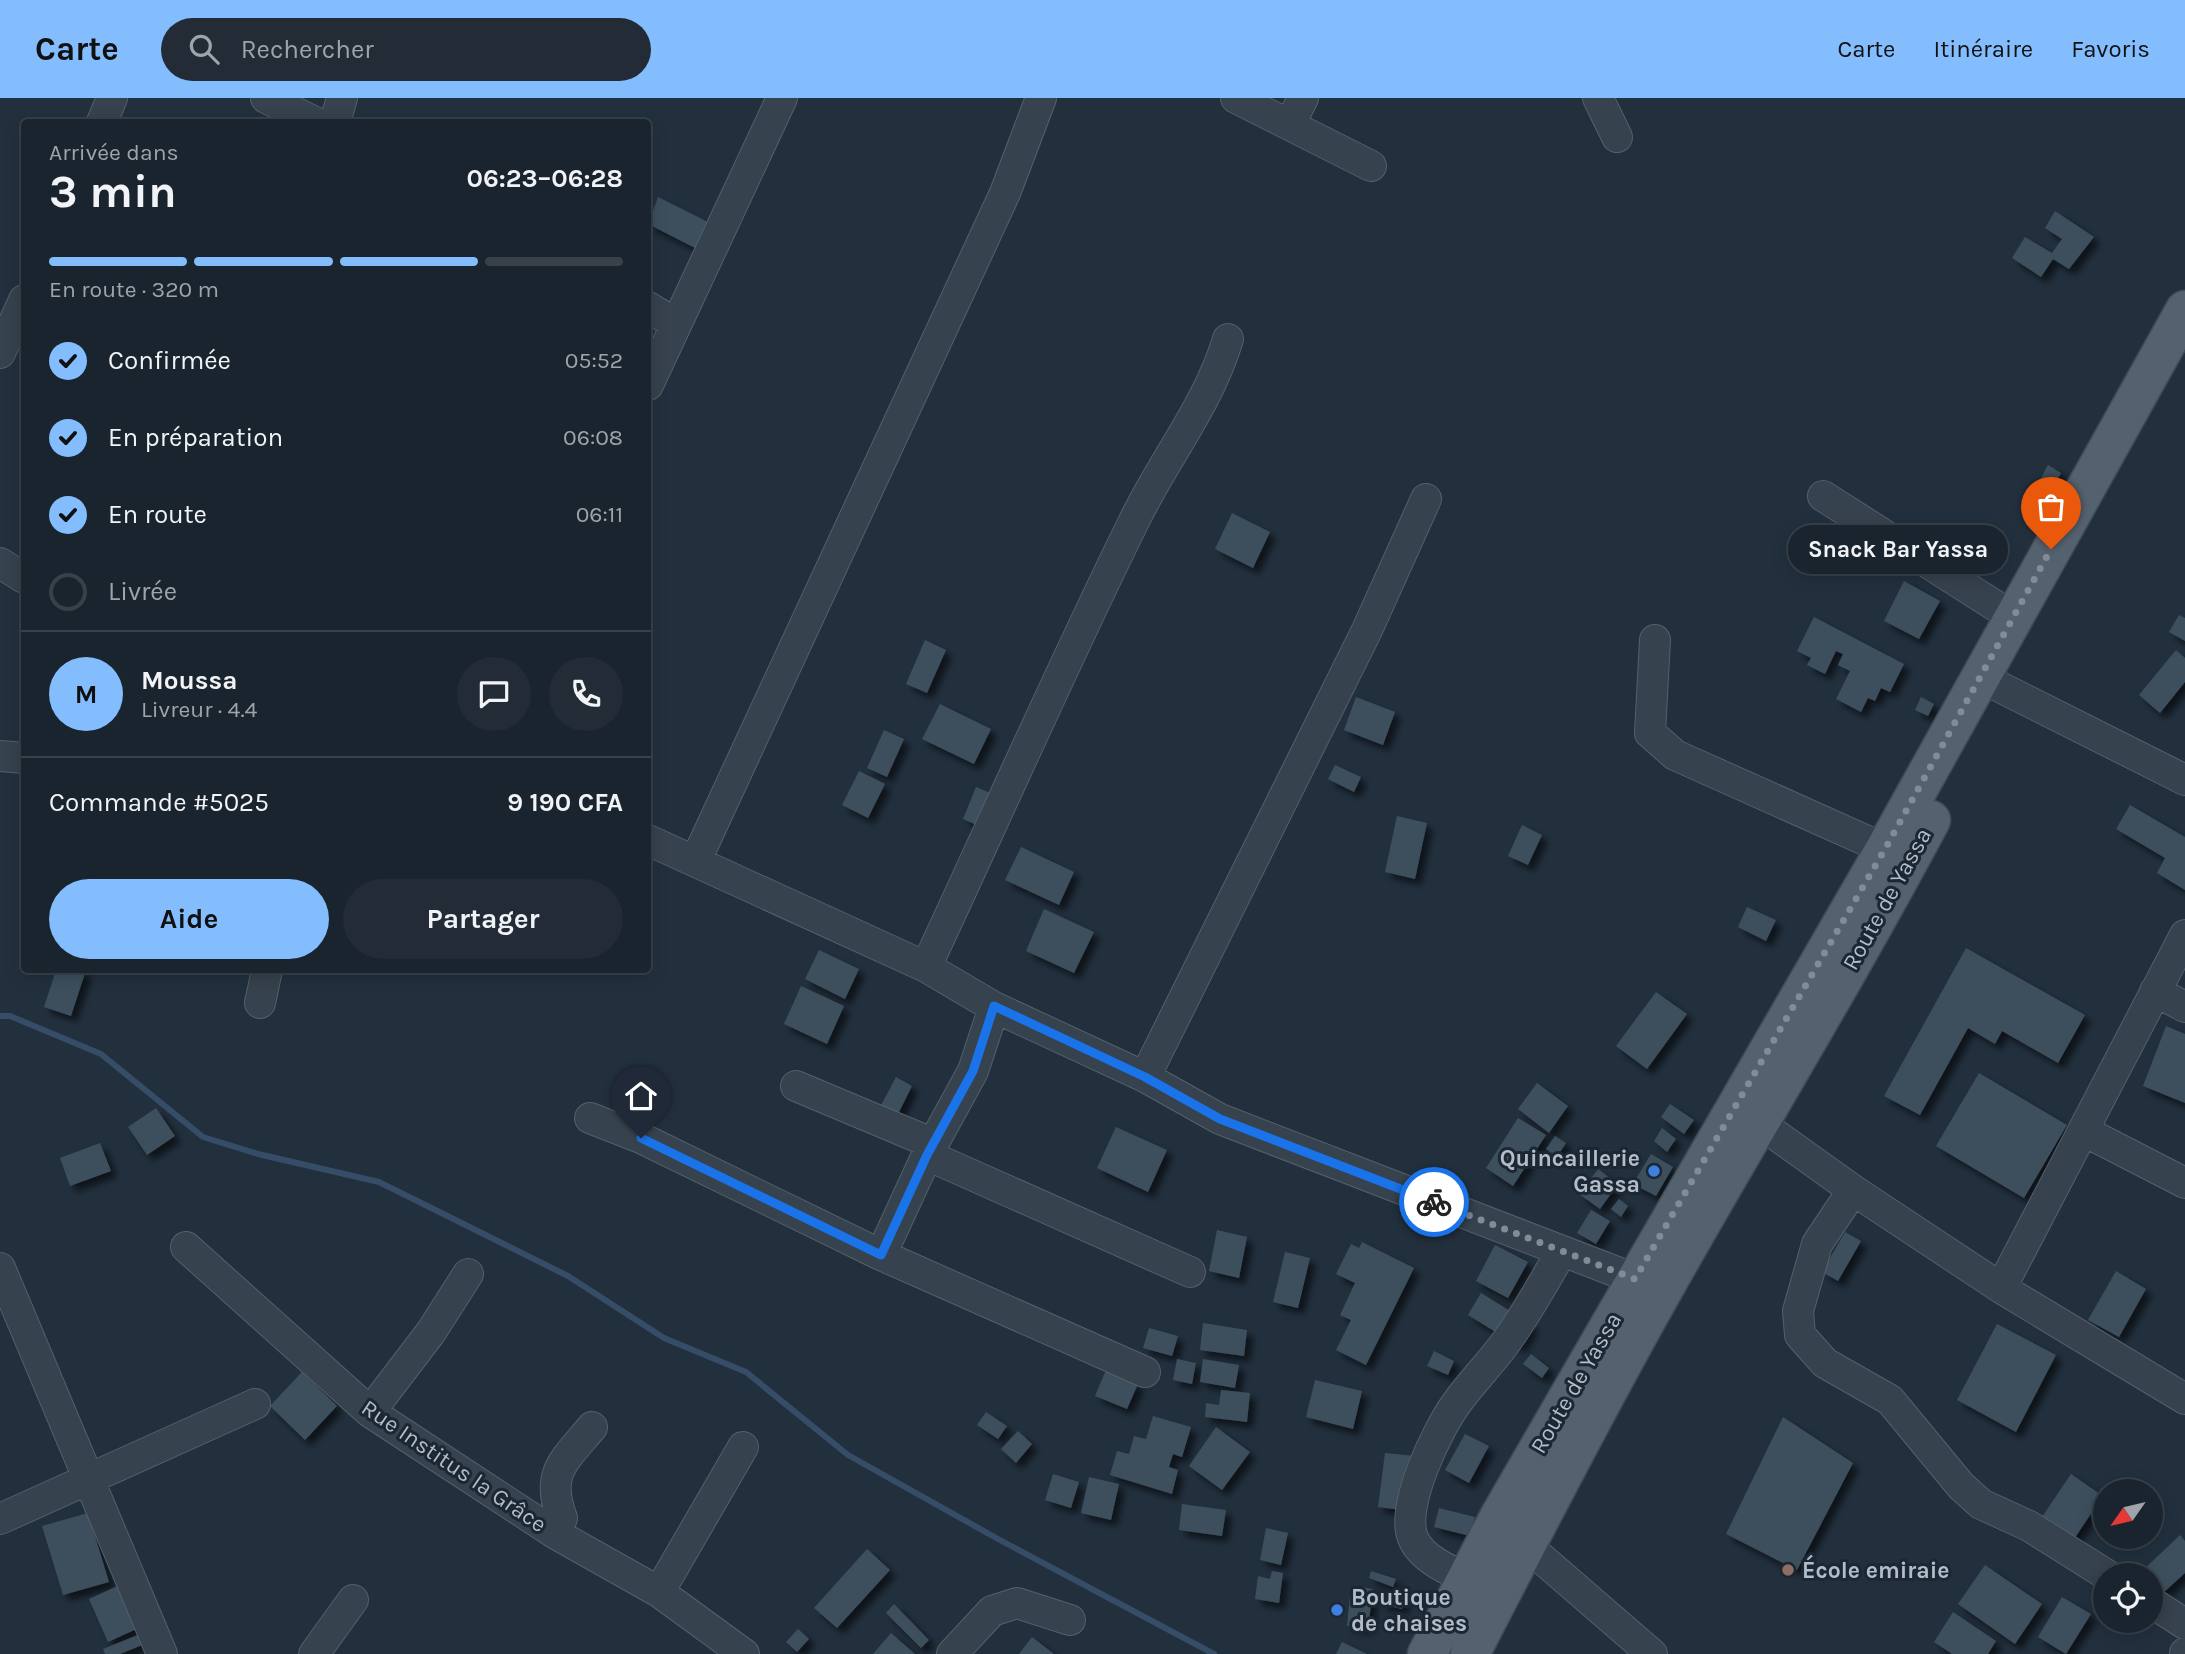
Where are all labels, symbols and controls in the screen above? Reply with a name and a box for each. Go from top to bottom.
search box [161,18,651,81]
text: Carte [35,30,119,68]
icon: search [185,30,223,68]
text: Rechercher [241,34,374,65]
text: Carte [1837,35,1895,63]
text: Itinéraire [1933,35,2033,63]
text: Favoris [2071,35,2150,63]
text: Arrivée dans [49,139,179,166]
text: 06:23–06:28 [466,163,623,194]
text: 3 min [49,165,177,219]
text: En route · 320 m [49,276,219,303]
icon: check [49,342,87,380]
text: Confirmée [108,345,231,376]
text: 05:52 [565,347,623,374]
icon: check [49,419,87,457]
text: En préparation [108,422,283,453]
text: 06:08 [563,424,623,451]
pin [2021,477,2081,549]
icon: bag [2032,488,2070,526]
icon: check [49,496,87,534]
text: En route [108,499,207,530]
text: 06:11 [576,501,623,528]
callout: Snack Bar Yassa [1788,524,2009,574]
text: Snack Bar Yassa [1808,536,1988,563]
text: Livrée [108,576,177,607]
button: chat [457,657,531,731]
button: phone [549,657,623,731]
text: Moussa [141,665,237,696]
text: M [75,679,97,710]
text: Livreur · 4.4 [141,696,257,723]
text: Commande #5025 [49,787,269,818]
text: 9 190 CFA [507,787,623,818]
street label: Route de Yassa [1837,823,1937,975]
button: Aide [49,879,329,959]
button: Partager [343,879,623,959]
pin [611,1066,671,1138]
icon: home [622,1077,660,1115]
place label: Quincaillerie Gassa [1500,1145,1640,1198]
marker: Quincaillerie Gassa [1646,1163,1662,1179]
courier [1399,1167,1469,1237]
icon: bike [1415,1183,1453,1221]
street label: Route de Yassa [1525,1308,1627,1458]
street label: Rue Institus la Grâce [356,1394,552,1538]
north arrow [2093,1479,2163,1549]
map controls [2093,1479,2163,1633]
place label: École emiraie [1802,1554,1949,1584]
marker: École emiraie [1780,1562,1796,1578]
button: locate [2093,1563,2163,1633]
place label: Boutique de chaises [1351,1584,1467,1637]
marker: Boutique de chaises [1329,1602,1345,1618]

